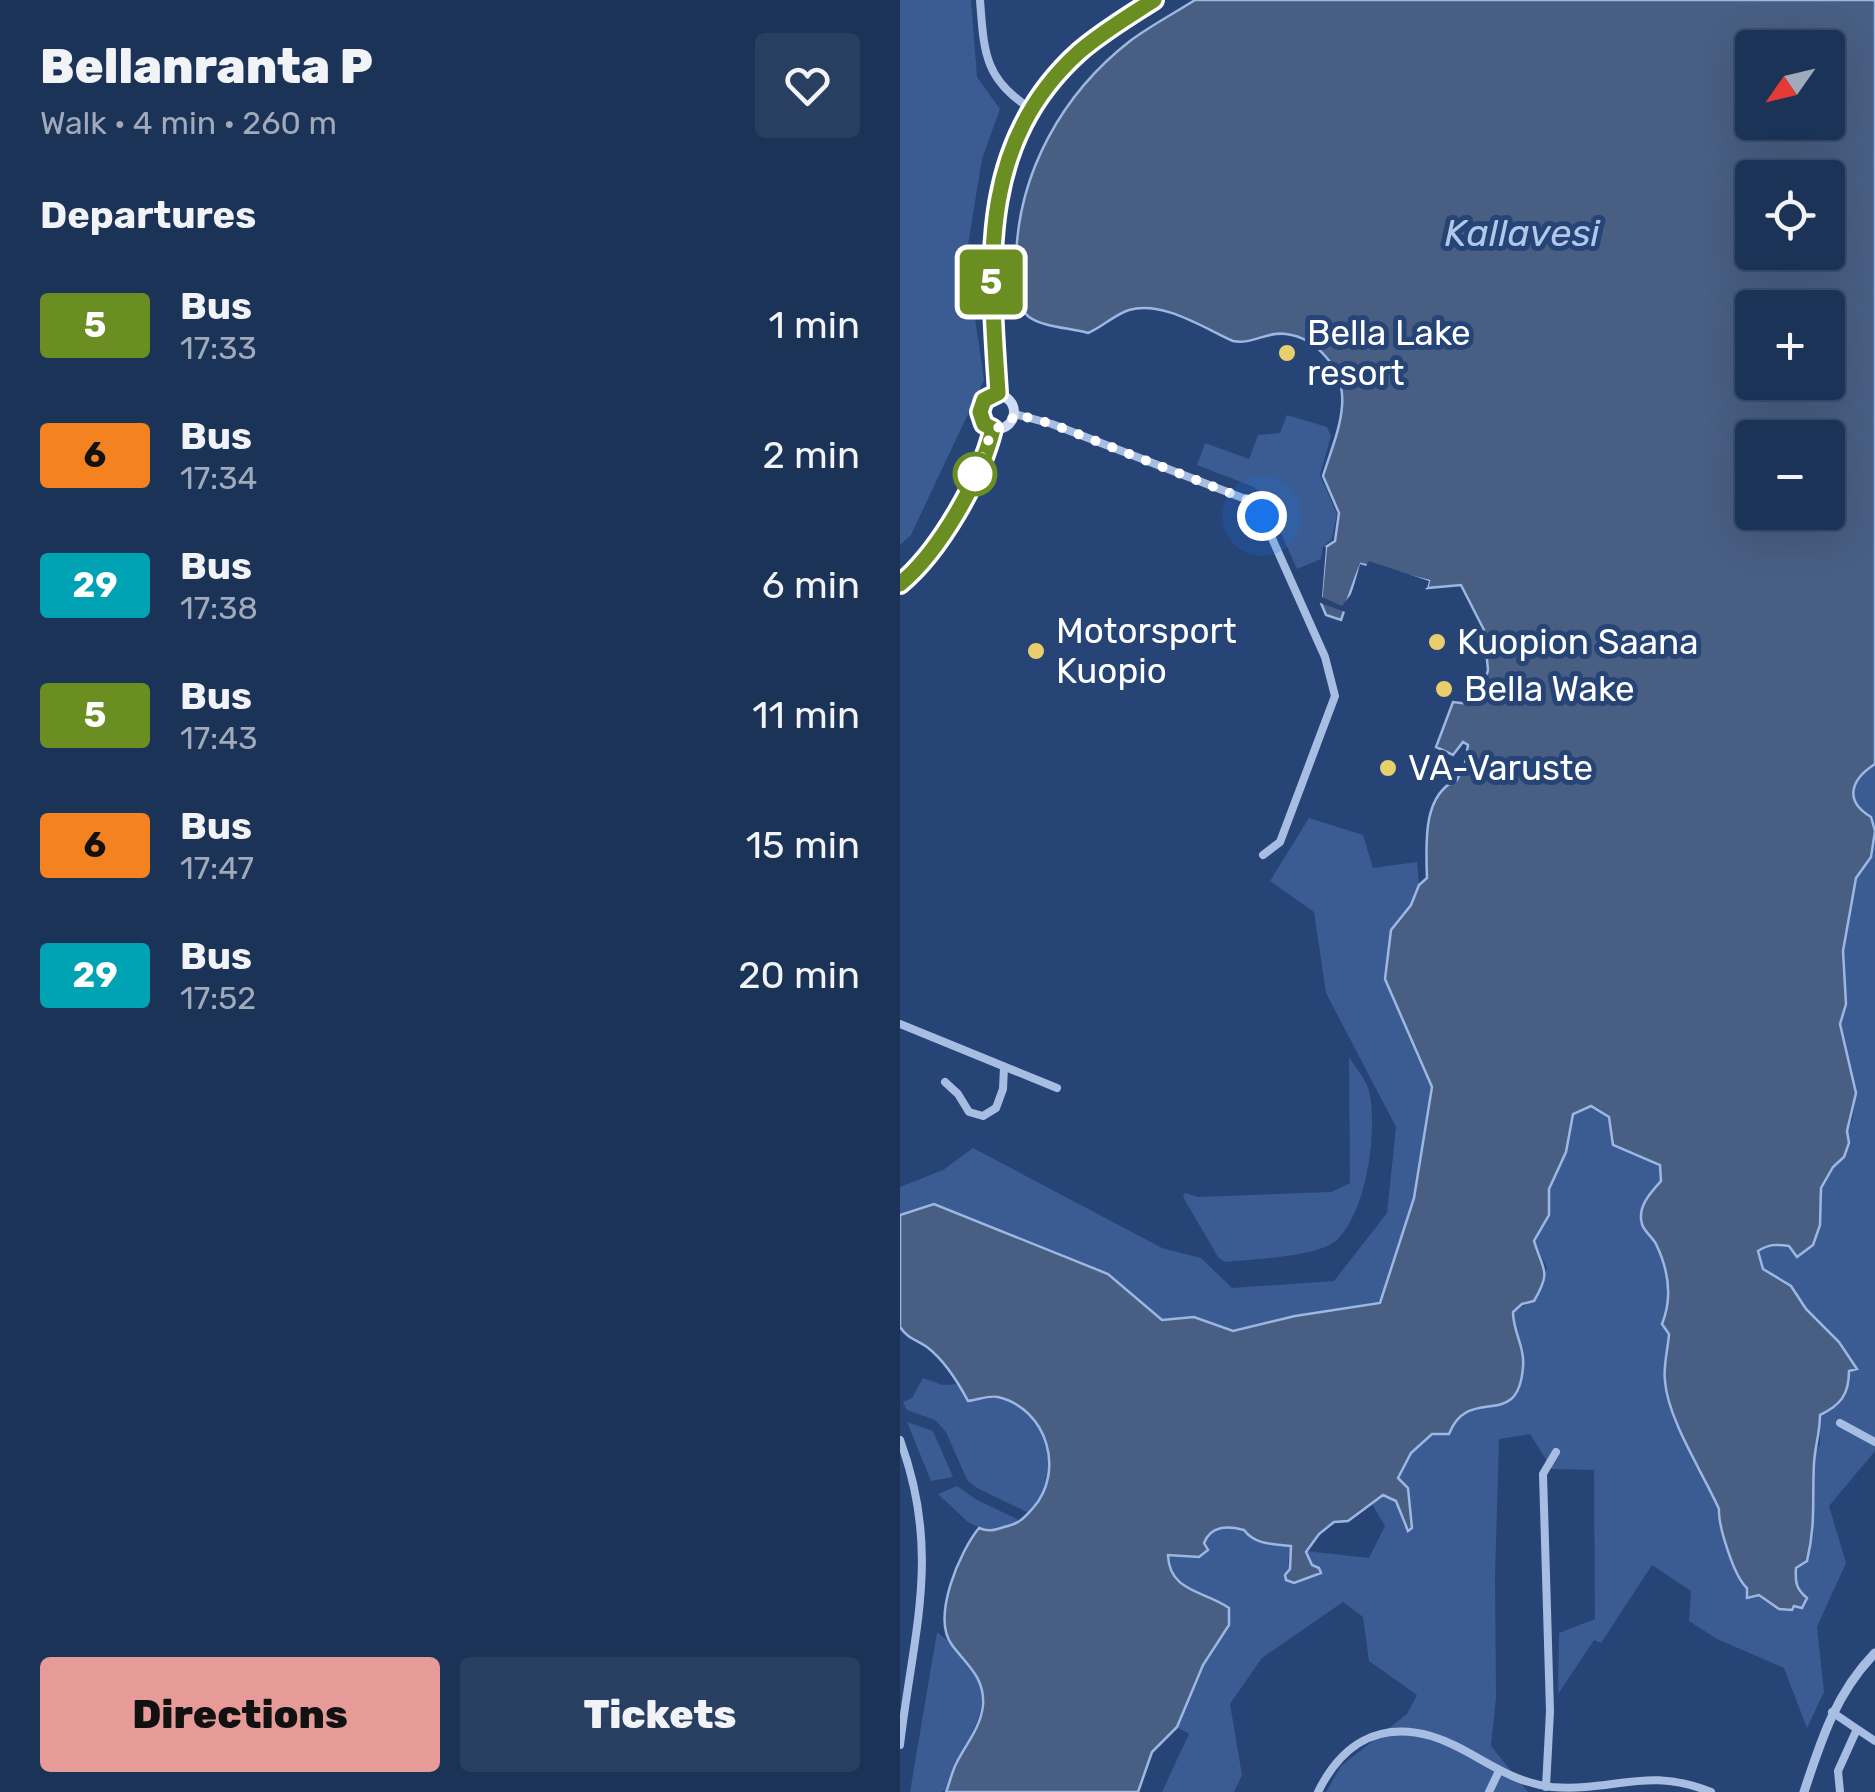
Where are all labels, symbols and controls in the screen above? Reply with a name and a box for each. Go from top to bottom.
north arrow [1735,30,1845,140]
map controls [1735,30,1845,530]
button: heart [755,33,860,138]
text: Bellanranta P [40,38,373,95]
text: Walk · 4 min · 260 m [40,104,337,142]
button: locate [1735,160,1845,270]
text: Departures [40,192,256,238]
water label: Kallavesi [1444,210,1601,256]
line badge: 5 [958,250,1024,314]
text: 5 [980,261,1002,303]
text: Bus [180,283,252,329]
button: + [1735,290,1845,400]
text: 1 min [768,302,860,348]
text: 5 [84,304,106,346]
place label: Bella Lake resort [1307,312,1471,394]
text: 17:33 [180,329,257,367]
marker: Bella Lake resort [1276,342,1298,364]
text: Bus [180,413,252,459]
button: − [1735,420,1845,530]
text: 2 min [762,432,860,478]
text: 6 [84,434,106,476]
unlabelled marker [954,453,996,495]
text: 17:34 [180,459,257,497]
your location [1237,491,1287,541]
text: Bus [180,543,252,589]
text: 6 min [762,562,860,608]
text: 29 [72,564,118,606]
text: 17:38 [180,589,258,627]
place label: Motorsport Kuopio [1056,610,1237,692]
place label: Kuopion Saana [1457,621,1699,663]
marker: Kuopion Saana [1426,631,1448,653]
marker: Motorsport Kuopio [1025,640,1047,662]
place label: Bella Wake [1464,668,1635,710]
text: Bus [180,673,252,719]
marker: Bella Wake [1433,678,1455,700]
text: 11 min [752,692,860,738]
text: 5 [84,694,106,736]
text: 17:43 [180,719,257,757]
place label: VA-Varuste [1408,747,1593,789]
marker: VA-Varuste [1377,757,1399,779]
text: Bus [180,803,252,849]
text: 15 min [746,822,860,868]
text: 6 [84,824,106,866]
text: 17:47 [180,849,254,887]
text: Bus [180,933,252,979]
text: 20 min [738,952,860,998]
text: 29 [72,954,118,996]
text: 17:52 [180,979,256,1017]
button: Directions [40,1657,440,1772]
button: Tickets [460,1657,860,1772]

